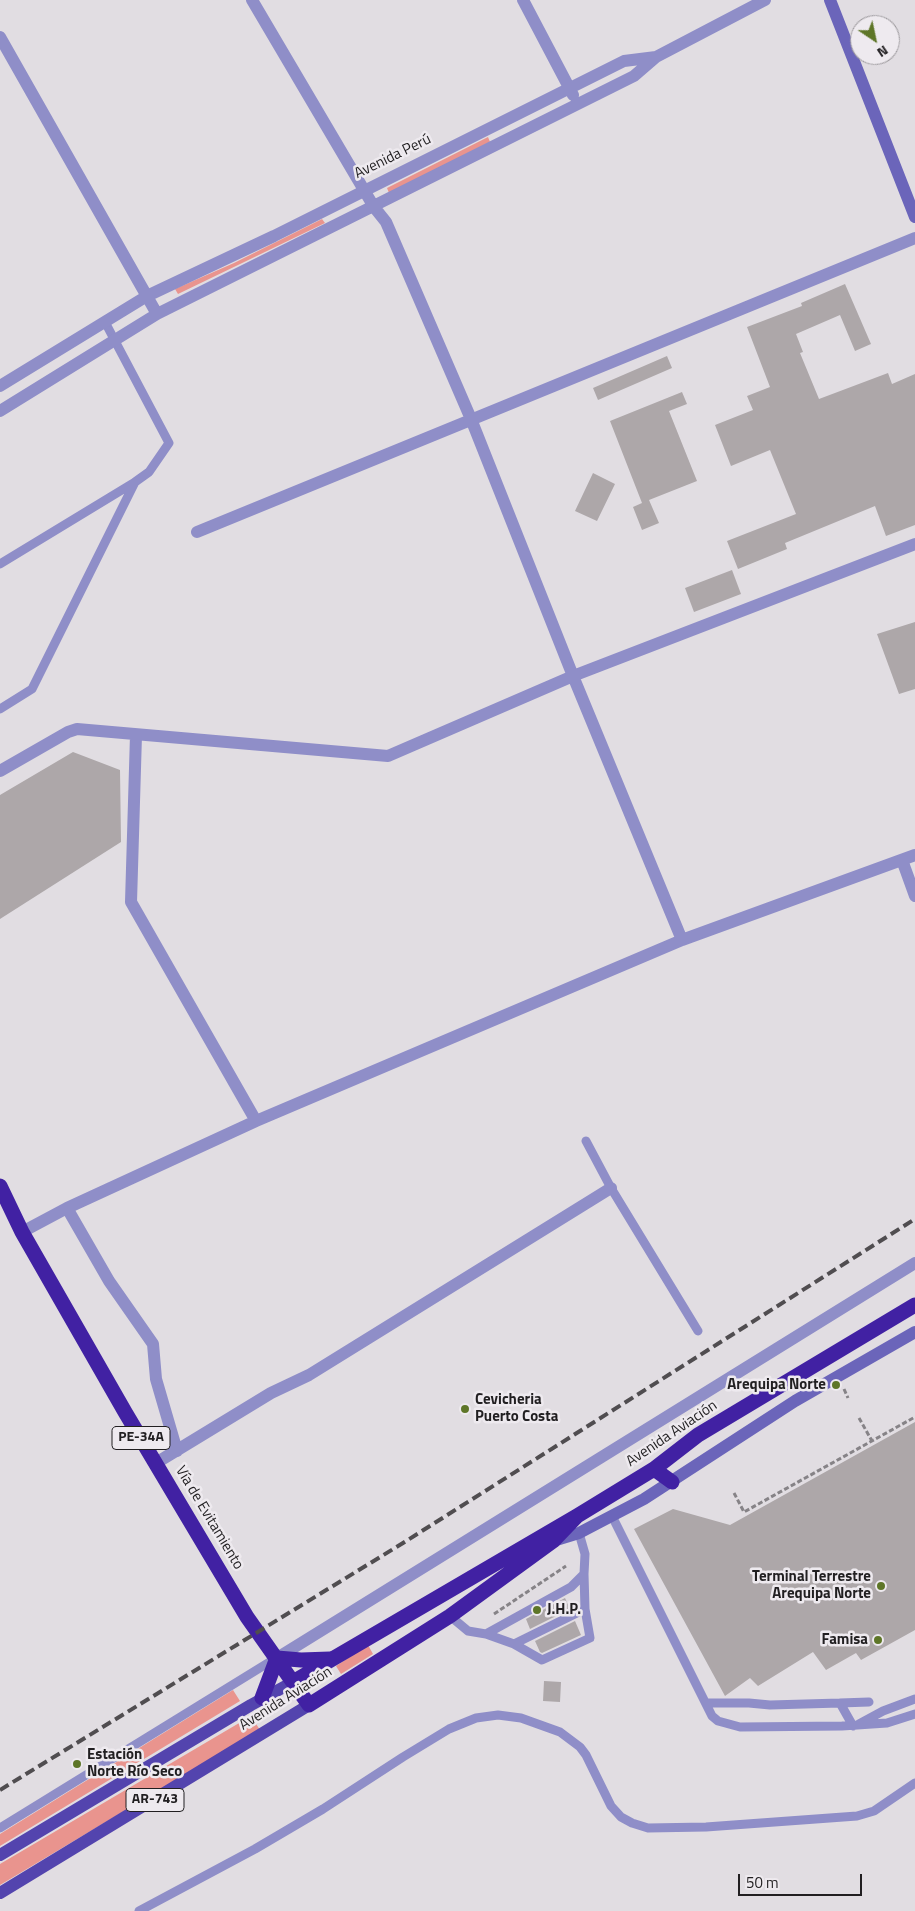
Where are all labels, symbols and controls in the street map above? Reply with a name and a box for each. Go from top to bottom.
north arrow [850,15,900,65]
text: N [873,41,893,63]
street label: Avenida Perú [352,131,434,183]
place label: Arequipa Norte [727,1376,826,1394]
marker: Arequipa Norte [830,1379,842,1391]
place label: Cevicheria Puerto Costa [475,1391,558,1426]
street label: Avenida Aviación [623,1397,721,1471]
marker: Cevicheria Puerto Costa [459,1403,471,1415]
road number: PE-34A [112,1426,170,1450]
street label: Vía de Evitamiento [171,1463,247,1573]
place label: Terminal Terrestre Arequipa Norte [752,1568,871,1603]
marker: Terminal Terrestre Arequipa Norte [875,1580,887,1592]
place label: J.H.P. [547,1601,581,1619]
marker: J.H.P. [531,1604,543,1616]
place label: Famisa [821,1631,868,1649]
marker: Famisa [872,1634,884,1646]
street label: Avenida Aviación [236,1663,336,1735]
place label: Estación Norte Río Seco [87,1746,182,1781]
marker: Estación Norte Río Seco [71,1758,83,1770]
road number: AR-743 [126,1788,184,1812]
scale bar [740,1864,864,1896]
text: 50 m [746,1871,779,1894]

